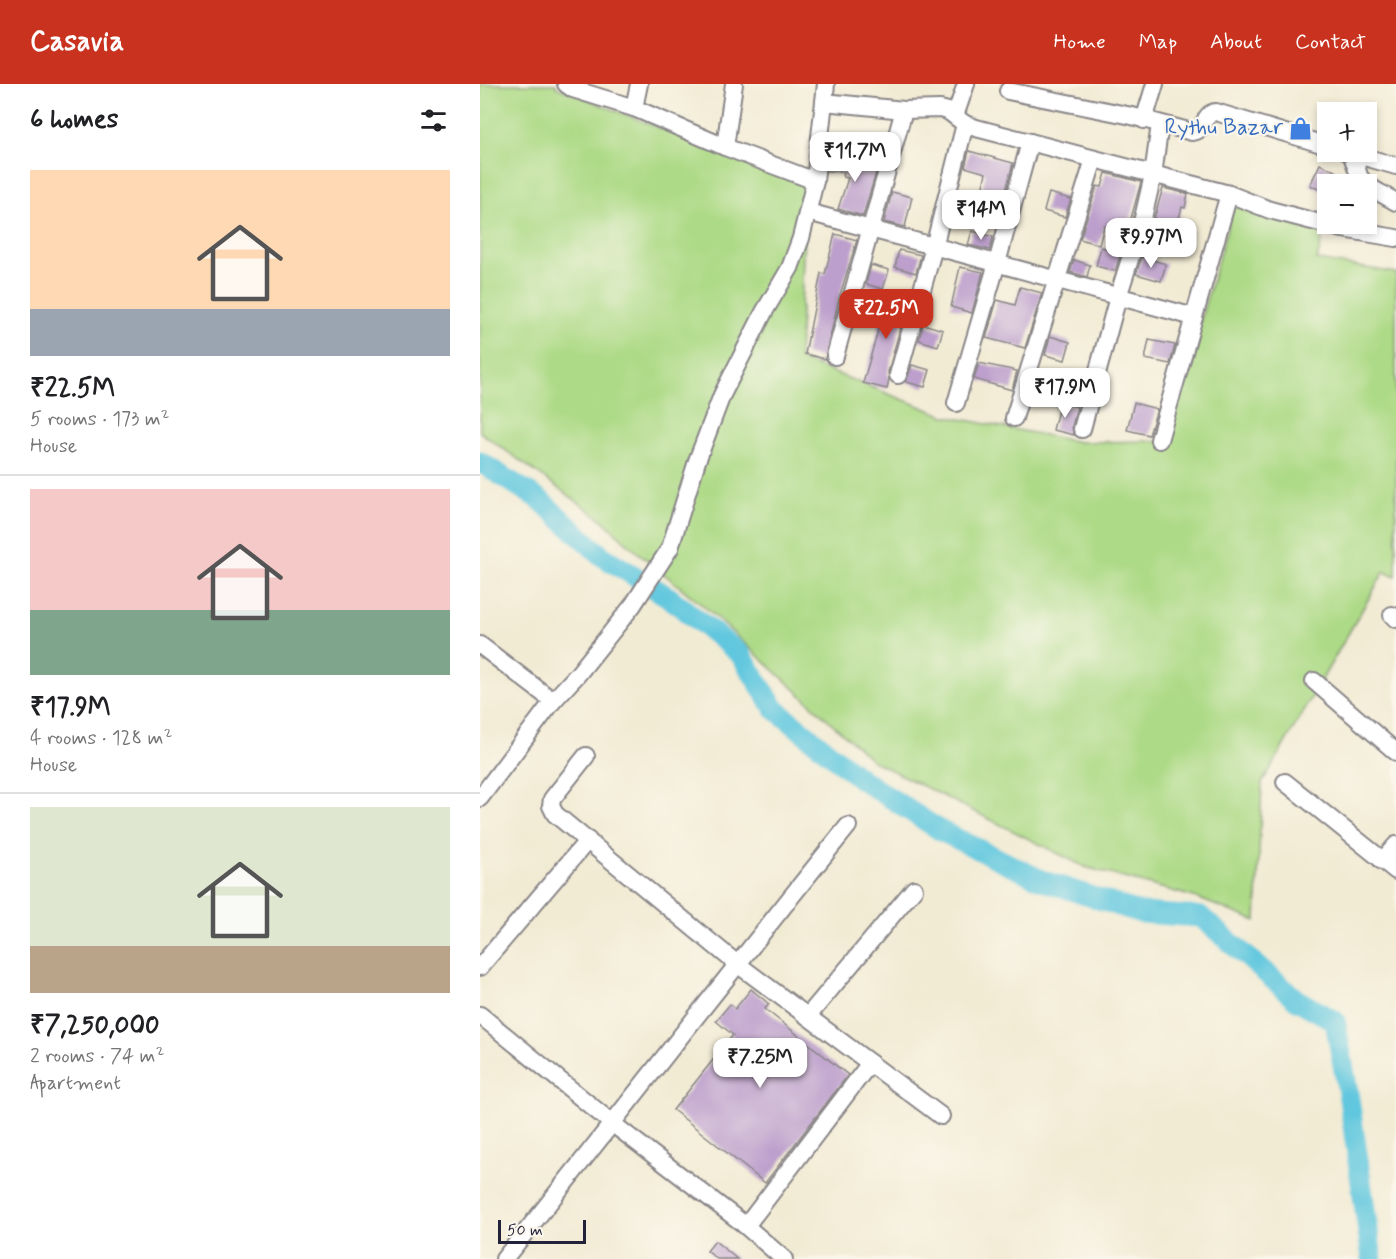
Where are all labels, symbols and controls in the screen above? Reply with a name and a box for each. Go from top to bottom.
text: Casavia [30,24,124,61]
text: Home [1054,28,1106,56]
text: Map [1139,28,1177,56]
text: About [1210,28,1262,56]
text: Contact [1295,28,1366,56]
map controls [1317,102,1377,234]
button: + [1317,102,1377,162]
text: 6 homes [30,103,118,137]
icon: filters [417,104,450,137]
place label: Rythu Bazar [1165,114,1284,142]
shop icon: Rythu Bazar [1288,115,1314,141]
pin: ₹11.7M [806,132,904,183]
text: ₹11.7M [824,138,886,165]
button: − [1317,174,1377,234]
pin: ₹14M [945,190,1017,241]
text: ₹14M [956,196,1006,223]
icon: home [186,209,294,317]
pin: ₹9.97M [1102,218,1200,269]
text: ₹9.97M [1120,224,1182,251]
pin: ₹22.5M [837,289,935,340]
text: ₹22.5M [853,295,919,322]
pin: ₹17.9M [1016,368,1114,419]
text: ₹22.5M [30,372,115,406]
text: ₹17.9M [1034,374,1096,401]
text: 5 rooms · 173 m² [30,406,169,433]
text: House [30,433,77,460]
icon: home [186,528,294,636]
text: ₹17.9M [30,691,111,725]
text: 4 rooms · 128 m² [30,725,172,752]
text: House [30,752,77,779]
icon: home [186,846,294,954]
text: ₹7,250,000 [30,1009,160,1043]
pin: ₹7.25M [711,1038,809,1089]
text: 2 rooms · 74 m² [30,1043,164,1070]
text: ₹7.25M [727,1044,793,1071]
text: Apartment [30,1070,121,1097]
scale bar [498,1217,586,1244]
text: 50 m [507,1220,543,1241]

